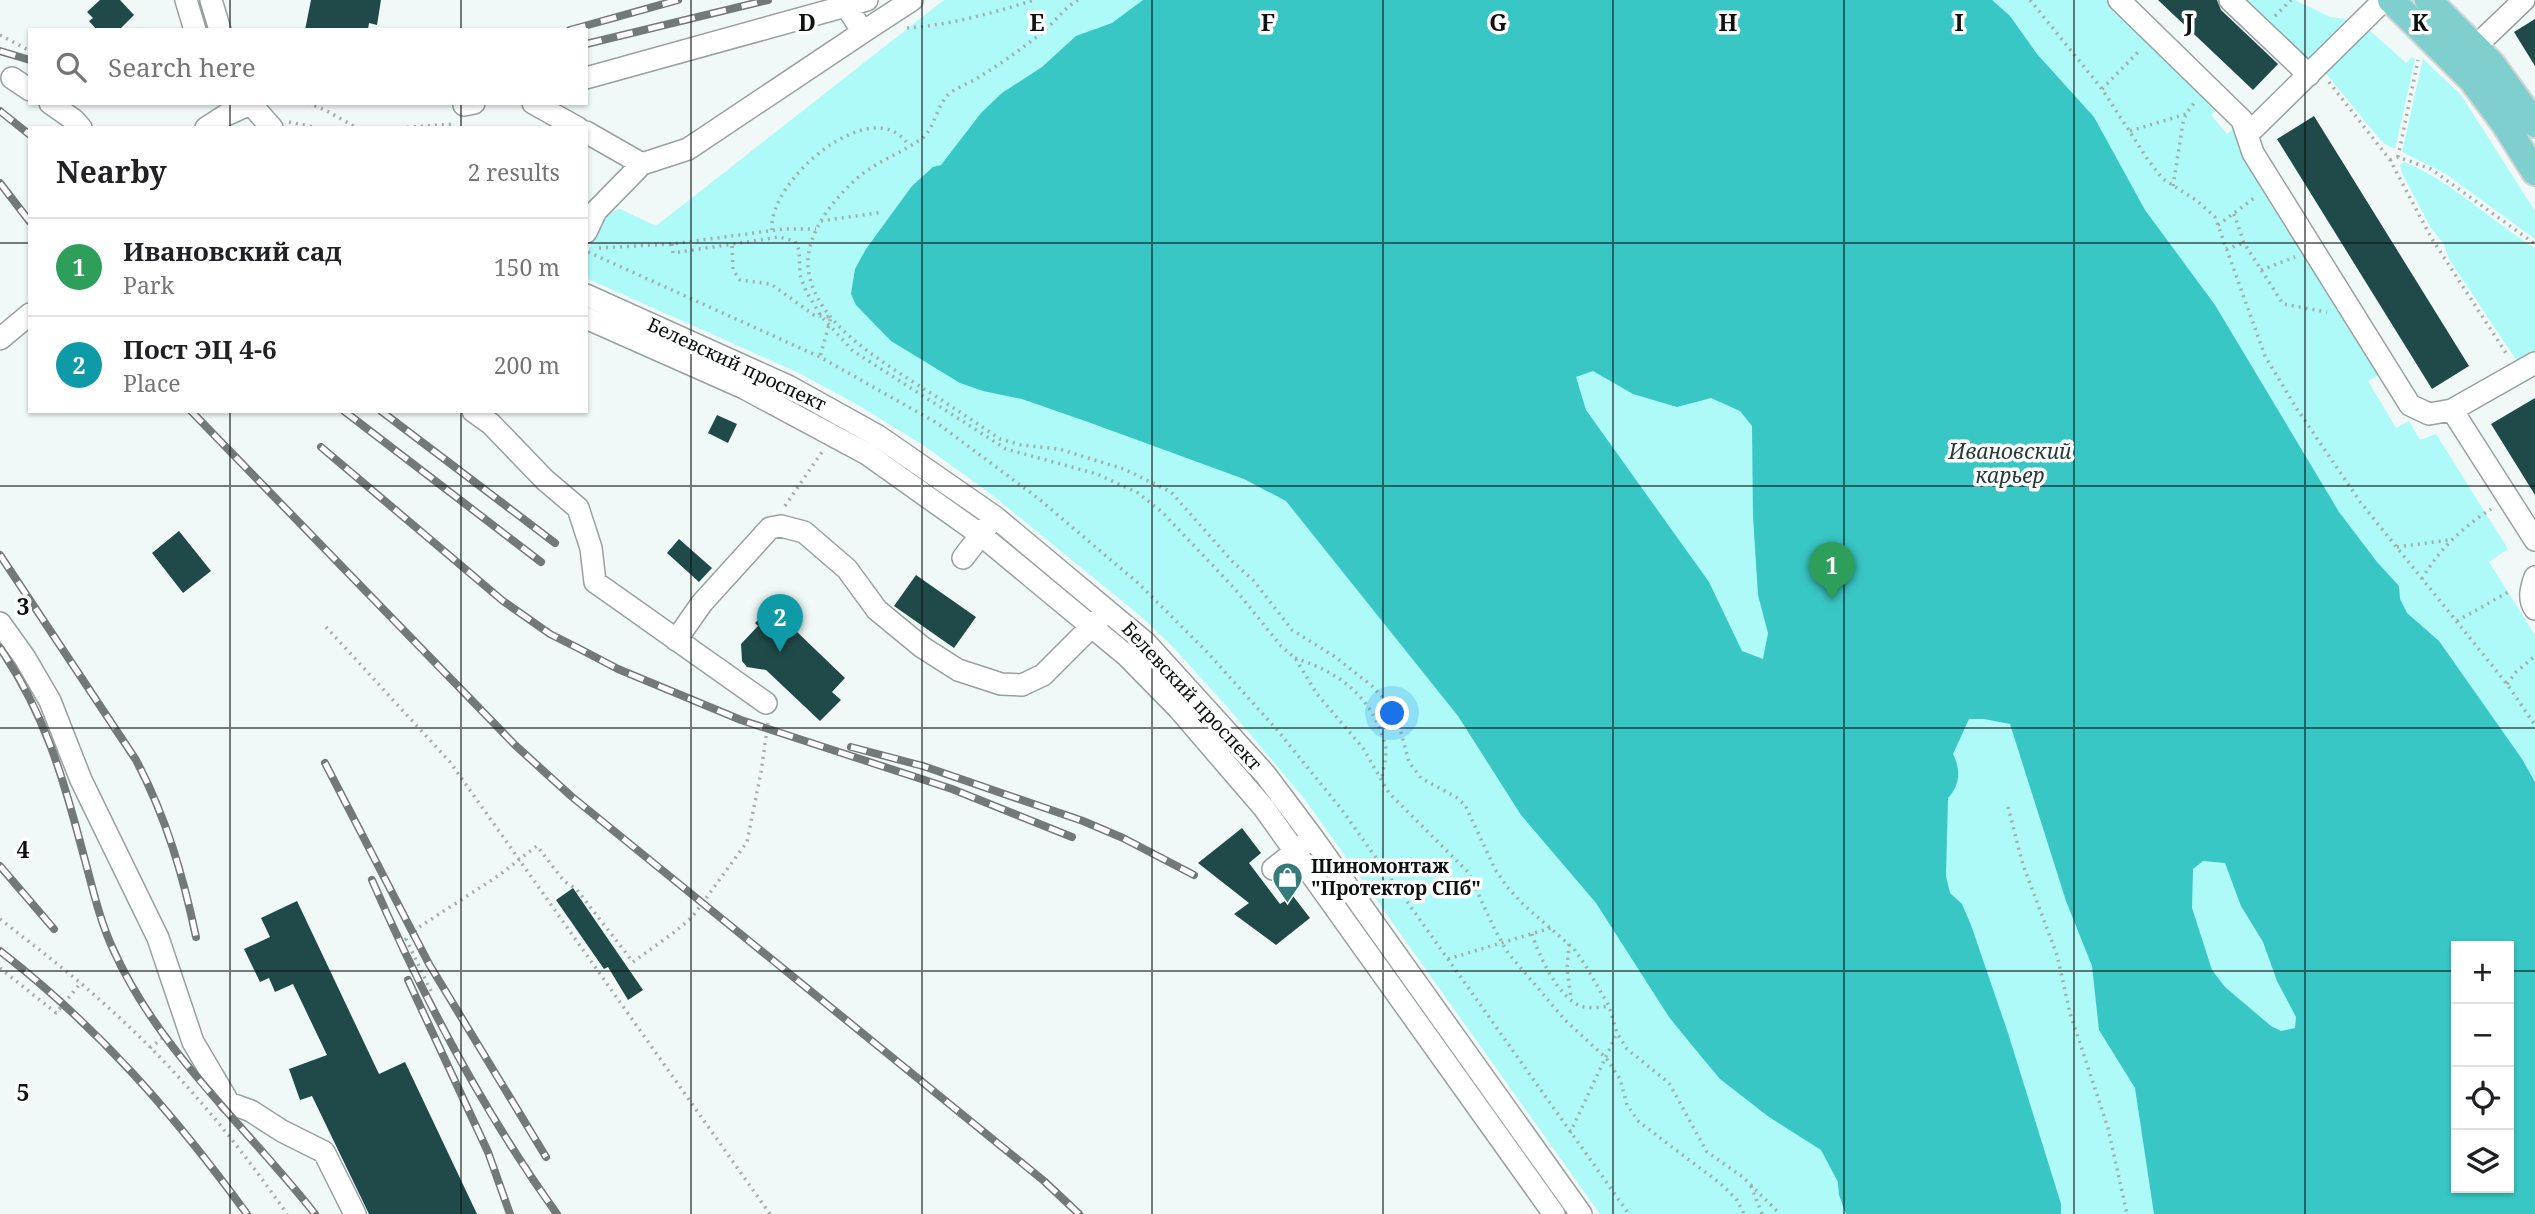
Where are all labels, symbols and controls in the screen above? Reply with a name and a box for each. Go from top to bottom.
text: D [798,6,816,38]
text: E [1029,6,1045,38]
text: F [1261,6,1275,38]
text: G [1489,6,1507,38]
text: H [1719,6,1738,38]
text: I [1954,6,1964,38]
text: J [2183,6,2194,38]
text: K [2412,6,2429,38]
search box [28,28,588,105]
icon: search [52,48,90,86]
text: Search here [108,49,256,85]
text: Nearby [56,151,167,192]
text: 2 results [467,156,560,188]
text: Ивановский сад [123,233,342,269]
text: 1 [73,251,86,283]
text: 150 m [494,251,560,283]
text: Park [123,269,174,301]
street label: Белевский проспект [643,311,831,417]
text: Пост ЭЦ 4-6 [123,331,277,367]
text: 2 [73,349,86,381]
text: 200 m [494,349,560,381]
text: Place [123,367,181,399]
water label: Ивановский карьер [1947,437,2072,489]
pin: 1 [1809,542,1855,600]
text: 3 [17,590,30,622]
pin: 2 [757,594,803,652]
street label: Белевский проспект [1116,616,1268,776]
your location [1375,696,1409,730]
text: 4 [17,833,30,865]
place label: Шиномонтаж "Протектор СПб" [1311,853,1481,901]
shop icon: Шиномонтаж "Протектор СПб" [1271,860,1305,904]
map controls [2451,941,2514,1193]
button: + [2451,941,2514,1004]
button: − [2451,1004,2514,1067]
button: locate [2451,1067,2514,1130]
text: 5 [17,1076,30,1108]
button: layers [2451,1130,2514,1193]

